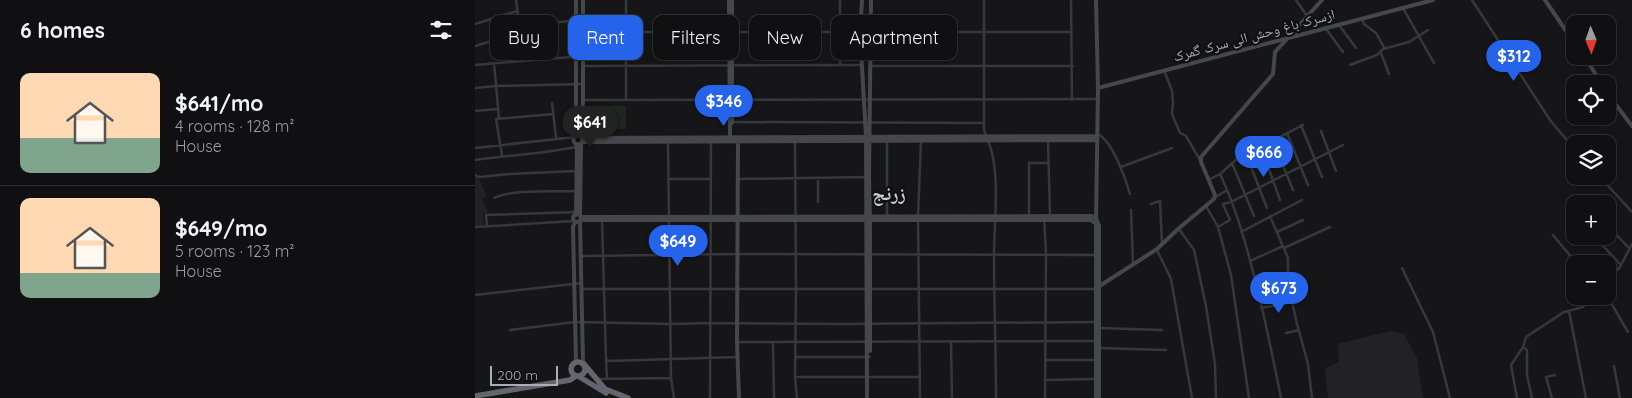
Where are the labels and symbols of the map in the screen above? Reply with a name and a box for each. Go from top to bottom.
street label: ازسرک باغ وحش الی سرک گمرک [1171,5,1337,66]
north arrow [1566,15,1616,65]
pin: $312 [1484,39,1544,82]
pin: $346 [694,84,754,127]
pin: $641 [560,106,620,148]
pin: $666 [1234,136,1294,178]
district label: زرنج [872,181,906,206]
pin: $649 [648,224,708,267]
pin: $673 [1249,272,1309,314]
scale bar [490,363,557,386]

